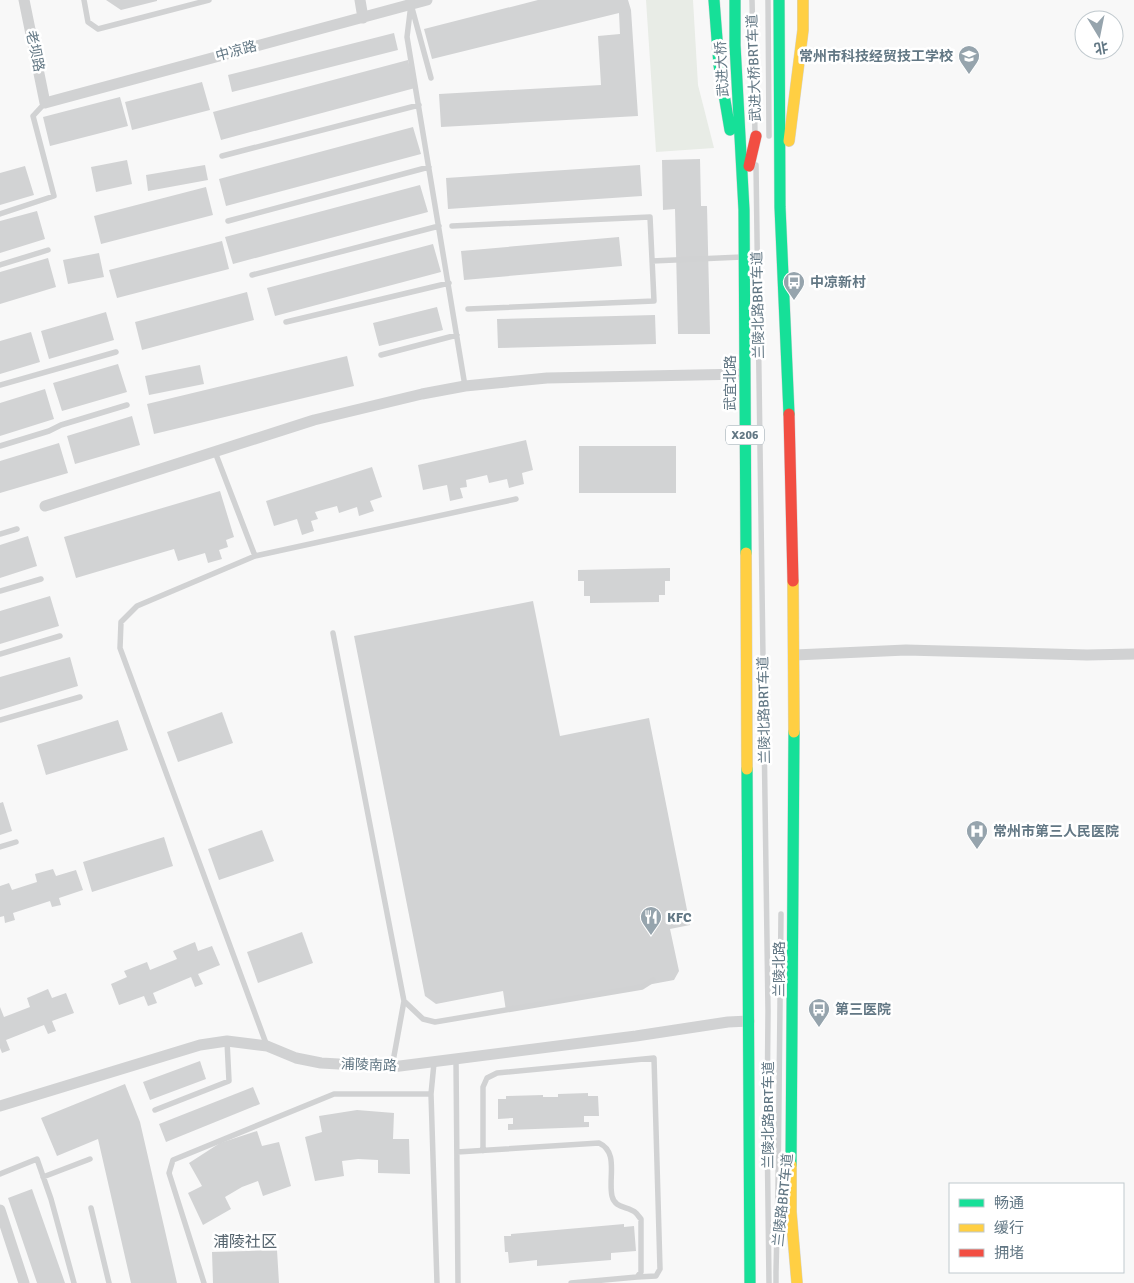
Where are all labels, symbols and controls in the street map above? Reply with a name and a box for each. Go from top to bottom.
north arrow [1074,10,1124,60]
street label: 武进大桥BRT车道 [744,14,764,122]
street label: 老坝路 [22,29,48,73]
street label: 中凉路 [214,37,258,65]
text: 北 [1093,38,1110,57]
street label: 武进大桥 [712,41,732,97]
school or university icon: 常州市科技经贸技工学校 [957,44,981,75]
place label: 常州市科技经贸技工学校 [799,48,953,65]
street label: 兰陵北路BRT车道 [749,251,767,359]
bus stop icon: 中凉新村 [782,270,806,301]
place label: 中凉新村 [810,274,866,291]
street label: 武宜北路 [722,355,739,411]
road number: X206 [726,426,764,444]
street label: 兰陵北路BRT车道 [755,656,773,764]
hospital icon: 常州市第三人民医院 [965,819,989,850]
place label: 常州市第三人民医院 [993,823,1119,840]
restaurant icon: KFC [639,905,663,936]
place label: KFC [667,909,692,926]
street label: 兰陵北路 [771,941,788,997]
bus stop icon: 第三医院 [807,997,831,1028]
place label: 第三医院 [835,1001,891,1018]
street label: 浦陵南路 [341,1056,397,1074]
street label: 兰陵北路BRT车道 [760,1061,777,1169]
street label: 兰陵路BRT车道 [770,1153,796,1247]
legend [949,1183,1124,1273]
text: 畅通 [994,1194,1024,1212]
text: 缓行 [994,1219,1024,1237]
district label: 浦陵社区 [213,1232,277,1252]
text: 拥堵 [994,1244,1024,1262]

